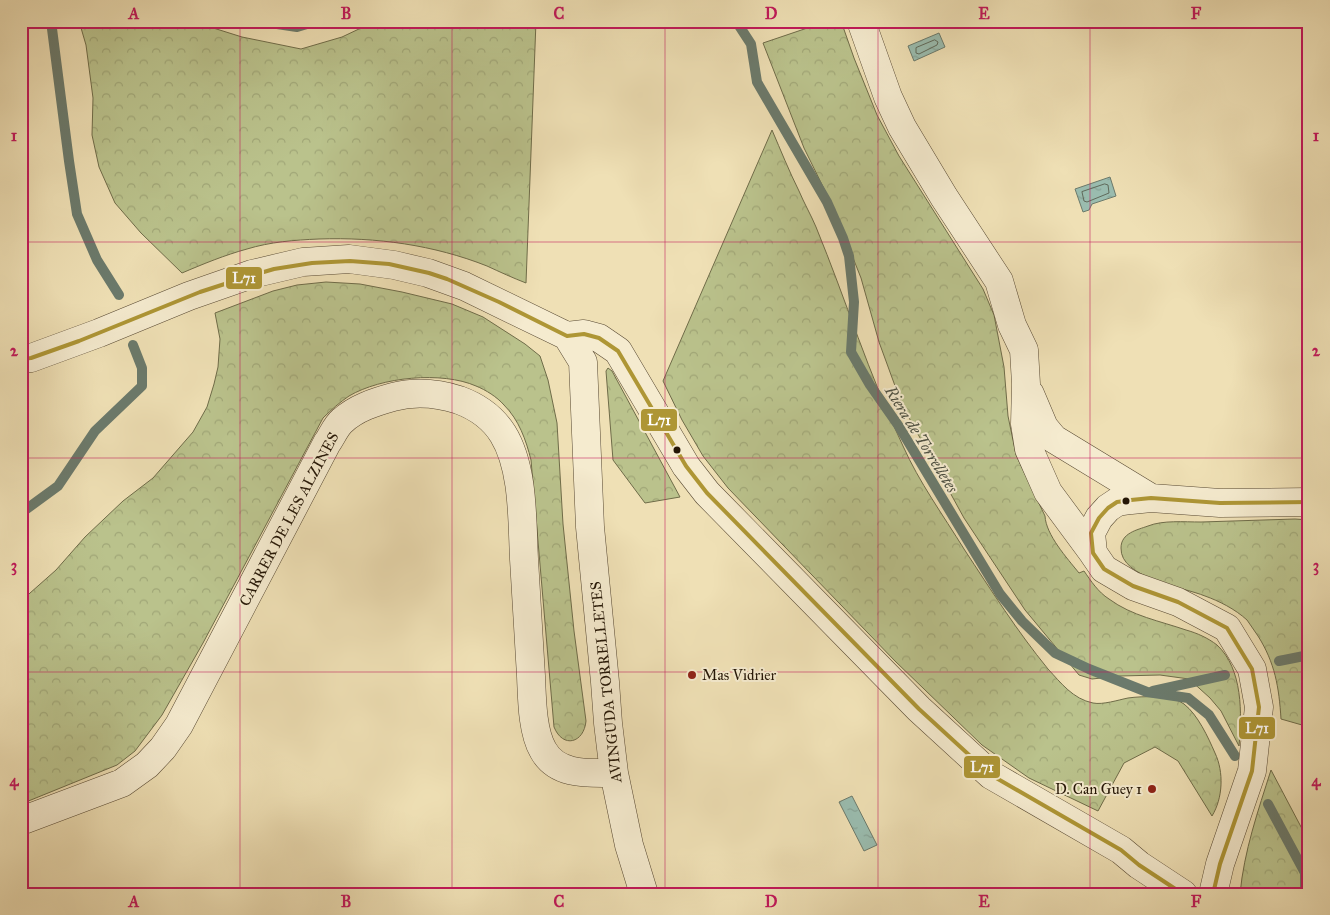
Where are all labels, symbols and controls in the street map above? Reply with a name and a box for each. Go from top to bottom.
text: A [128,4,140,23]
text: B [341,4,351,23]
text: C [554,4,565,23]
text: D [765,4,778,23]
text: E [978,4,990,23]
text: F [1191,4,1202,23]
text: 1 [11,126,18,145]
text: 1 [1313,126,1320,145]
line badge: L71 [225,266,263,290]
text: L71 [232,270,256,287]
text: 2 [10,341,19,360]
text: 2 [1312,341,1321,360]
water label: Riera de Torrelletes [881,382,962,496]
line badge: L71 [640,408,678,432]
text: L71 [647,412,671,429]
street label: CARRER DE LES ALZINES [235,429,343,609]
unlabelled marker [672,445,682,455]
unlabelled marker [1121,496,1131,506]
text: 3 [11,556,17,576]
text: 3 [1313,556,1319,576]
street label: AVINGUDA TORRELLETES [586,581,626,784]
place label: Mas Vidrier [702,666,776,684]
marker: Mas Vidrier [686,669,698,681]
line badge: L71 [1238,716,1276,740]
text: L71 [1245,720,1269,737]
line badge: L71 [963,755,1001,779]
text: L71 [970,759,994,776]
text: 4 [10,771,20,791]
text: 4 [1312,771,1322,791]
place label: D. Can Guey 1 [1055,780,1142,798]
marker: D. Can Guey 1 [1146,783,1158,795]
text: A [128,892,140,911]
text: B [341,892,351,911]
text: C [554,892,565,911]
text: D [765,892,778,911]
text: E [978,892,990,911]
text: F [1191,892,1202,911]

